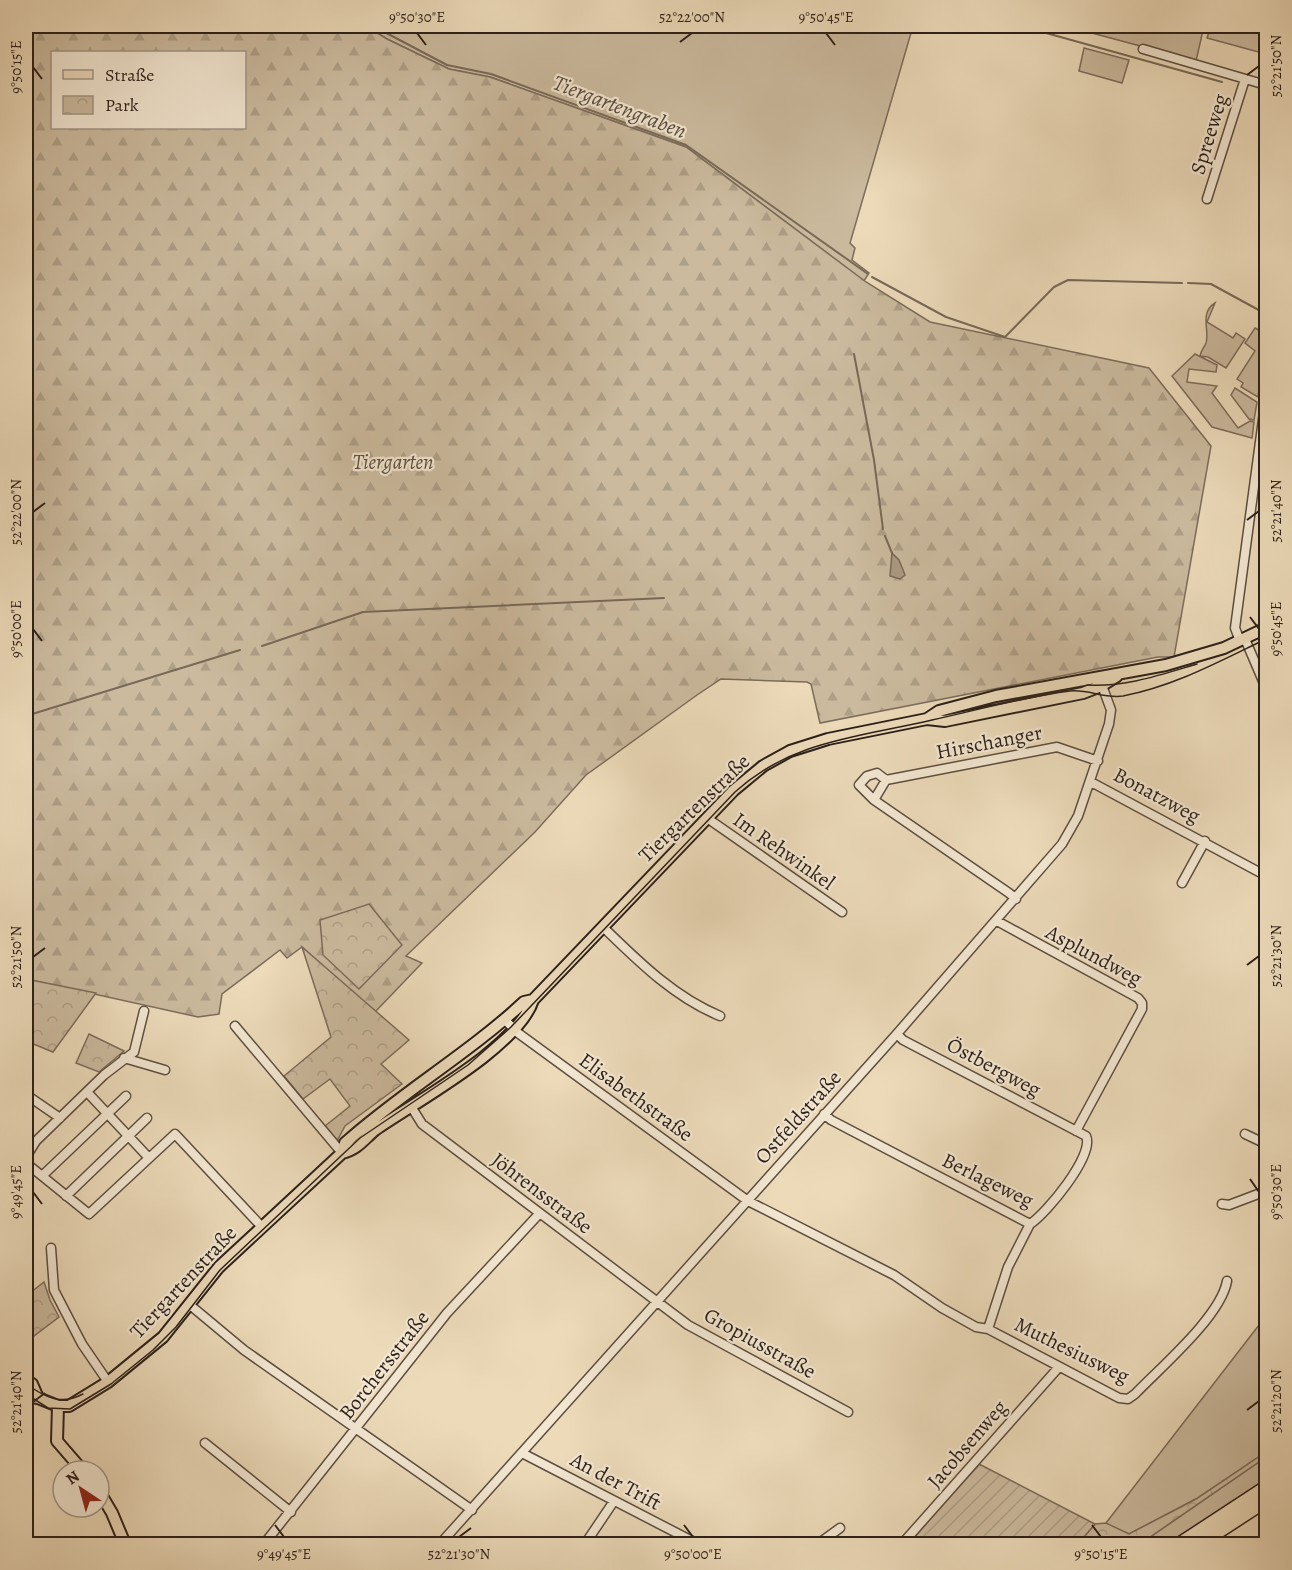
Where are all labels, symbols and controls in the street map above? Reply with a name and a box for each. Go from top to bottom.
text: 9°50'30"E [389,7,445,27]
text: 52°22'00"N [659,7,725,27]
text: 9°50'45"E [798,7,854,27]
text: 52°21'50"N [1266,34,1286,97]
text: 9°50'15"E [6,40,26,94]
legend [51,51,246,129]
text: Straße [105,63,154,87]
water label: Tiergartengraben [549,68,691,146]
street label: Spreeweg [1183,90,1235,178]
text: Park [105,93,139,117]
park label: Tiergarten [353,448,433,476]
text: 52°22'00"N [6,479,26,545]
text: 52°21'40"N [1266,479,1286,543]
text: 9°50'00"E [6,600,26,658]
text: 9°50'45"E [1266,601,1286,657]
street label: Hirschanger [934,718,1044,766]
street label: Tiergartenstraße [632,748,756,868]
street label: Bonatzweg [1109,760,1206,830]
street label: Im Rehwinkel [728,806,840,896]
street label: Asplundweg [1040,917,1147,992]
text: 52°21'50"N [6,925,26,988]
text: 52°21'30"N [1266,925,1286,987]
street label: Östbergweg [942,1031,1046,1104]
street label: Elisabethstraße [573,1046,699,1148]
street label: Ostfeldstraße [748,1064,848,1170]
street label: Jöhrensstraße [486,1146,598,1240]
street label: Berlageweg [937,1146,1039,1214]
text: 9°50'30"E [1266,1164,1286,1220]
text: 9°49'45"E [6,1165,26,1219]
street label: Tiergartenstraße [123,1219,243,1345]
street label: Gropiusstraße [699,1301,821,1385]
street label: Borchersstraße [333,1305,435,1425]
street label: Muthesiusweg [1010,1310,1135,1390]
text: 52°21'20"N [1266,1369,1286,1433]
text: 52°21'40"N [6,1370,26,1434]
street label: Jacobsenweg [921,1393,1014,1494]
street label: An der Trift [565,1445,666,1517]
north arrow [51,1459,111,1519]
text: N [62,1465,84,1490]
text: 9°49'45"E [257,1544,311,1564]
text: 52°21'30"N [428,1544,490,1564]
text: 9°50'00"E [664,1544,722,1564]
text: 9°50'15"E [1074,1544,1128,1564]

